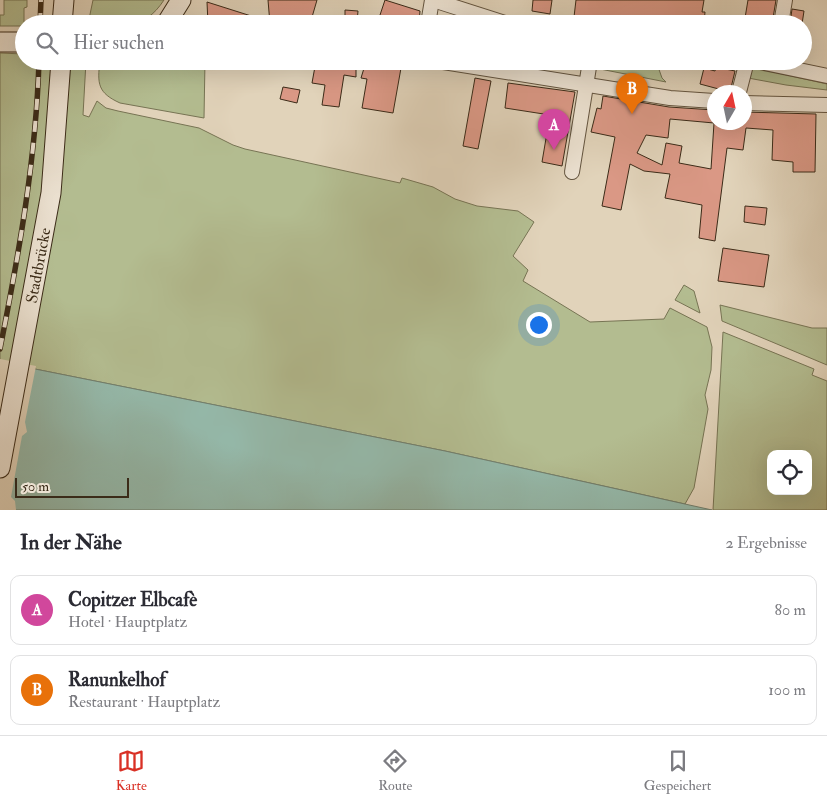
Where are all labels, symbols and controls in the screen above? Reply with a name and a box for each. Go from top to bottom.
search box [15,15,812,70]
icon: search [33,29,61,57]
text: Hier suchen [73,31,164,55]
pin: B [616,73,648,114]
north arrow [707,85,752,130]
pin: A [538,109,570,150]
street label: Stadtbrücke [22,226,55,305]
your location [526,312,552,338]
map controls [767,450,812,495]
button: locate [767,450,812,495]
scale bar [15,475,129,498]
text: 50 m [22,478,49,495]
text: In der Nähe [20,529,122,556]
text: 2 Ergebnisse [726,533,807,553]
text: Copitzer Elbcafè [68,588,197,612]
text: A [32,600,42,620]
text: 80 m [775,600,806,620]
text: Hotel · Hauptplatz [68,612,187,632]
text: Ranunkelhof [68,668,166,692]
text: B [32,680,42,700]
text: 100 m [768,680,806,700]
text: Restaurant · Hauptplatz [68,692,220,712]
tab: Karte [116,747,147,794]
tab: Route [378,747,412,794]
tab: Gespeichert [644,747,711,794]

